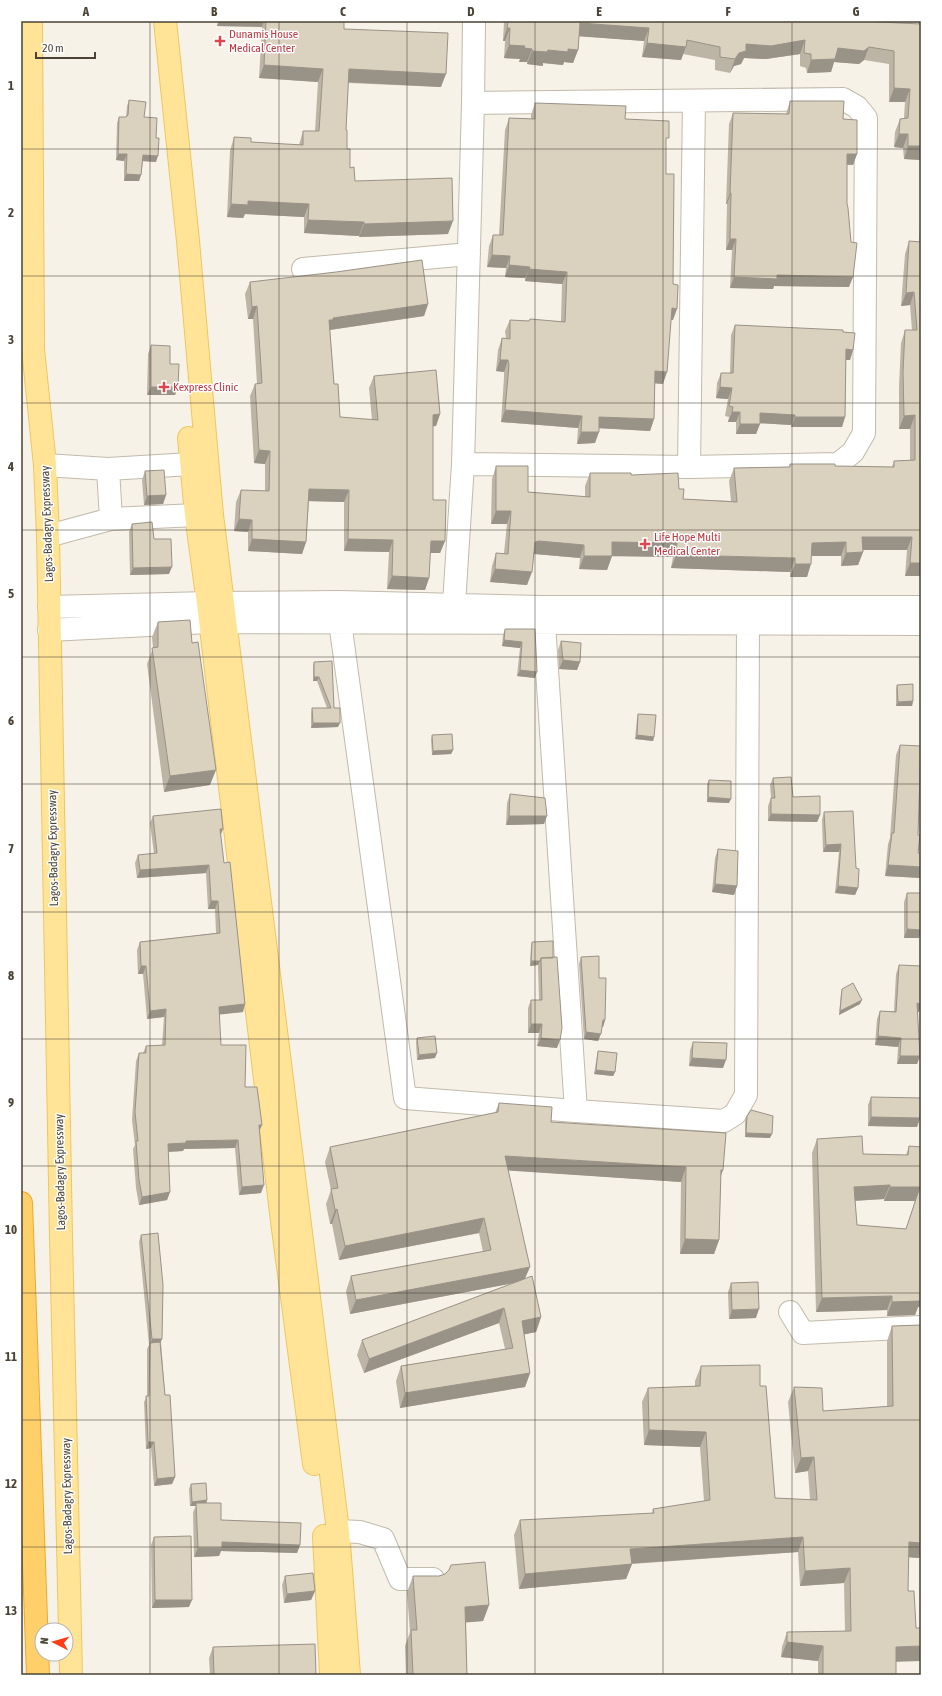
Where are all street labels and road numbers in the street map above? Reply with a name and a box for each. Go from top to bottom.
street label: Lagos-Badagry Expressway [38,465,56,582]
street label: Lagos-Badagry Expressway [45,790,61,906]
street label: Lagos-Badagry Expressway [52,1114,68,1230]
street label: Lagos-Badagry Expressway [59,1438,75,1554]

